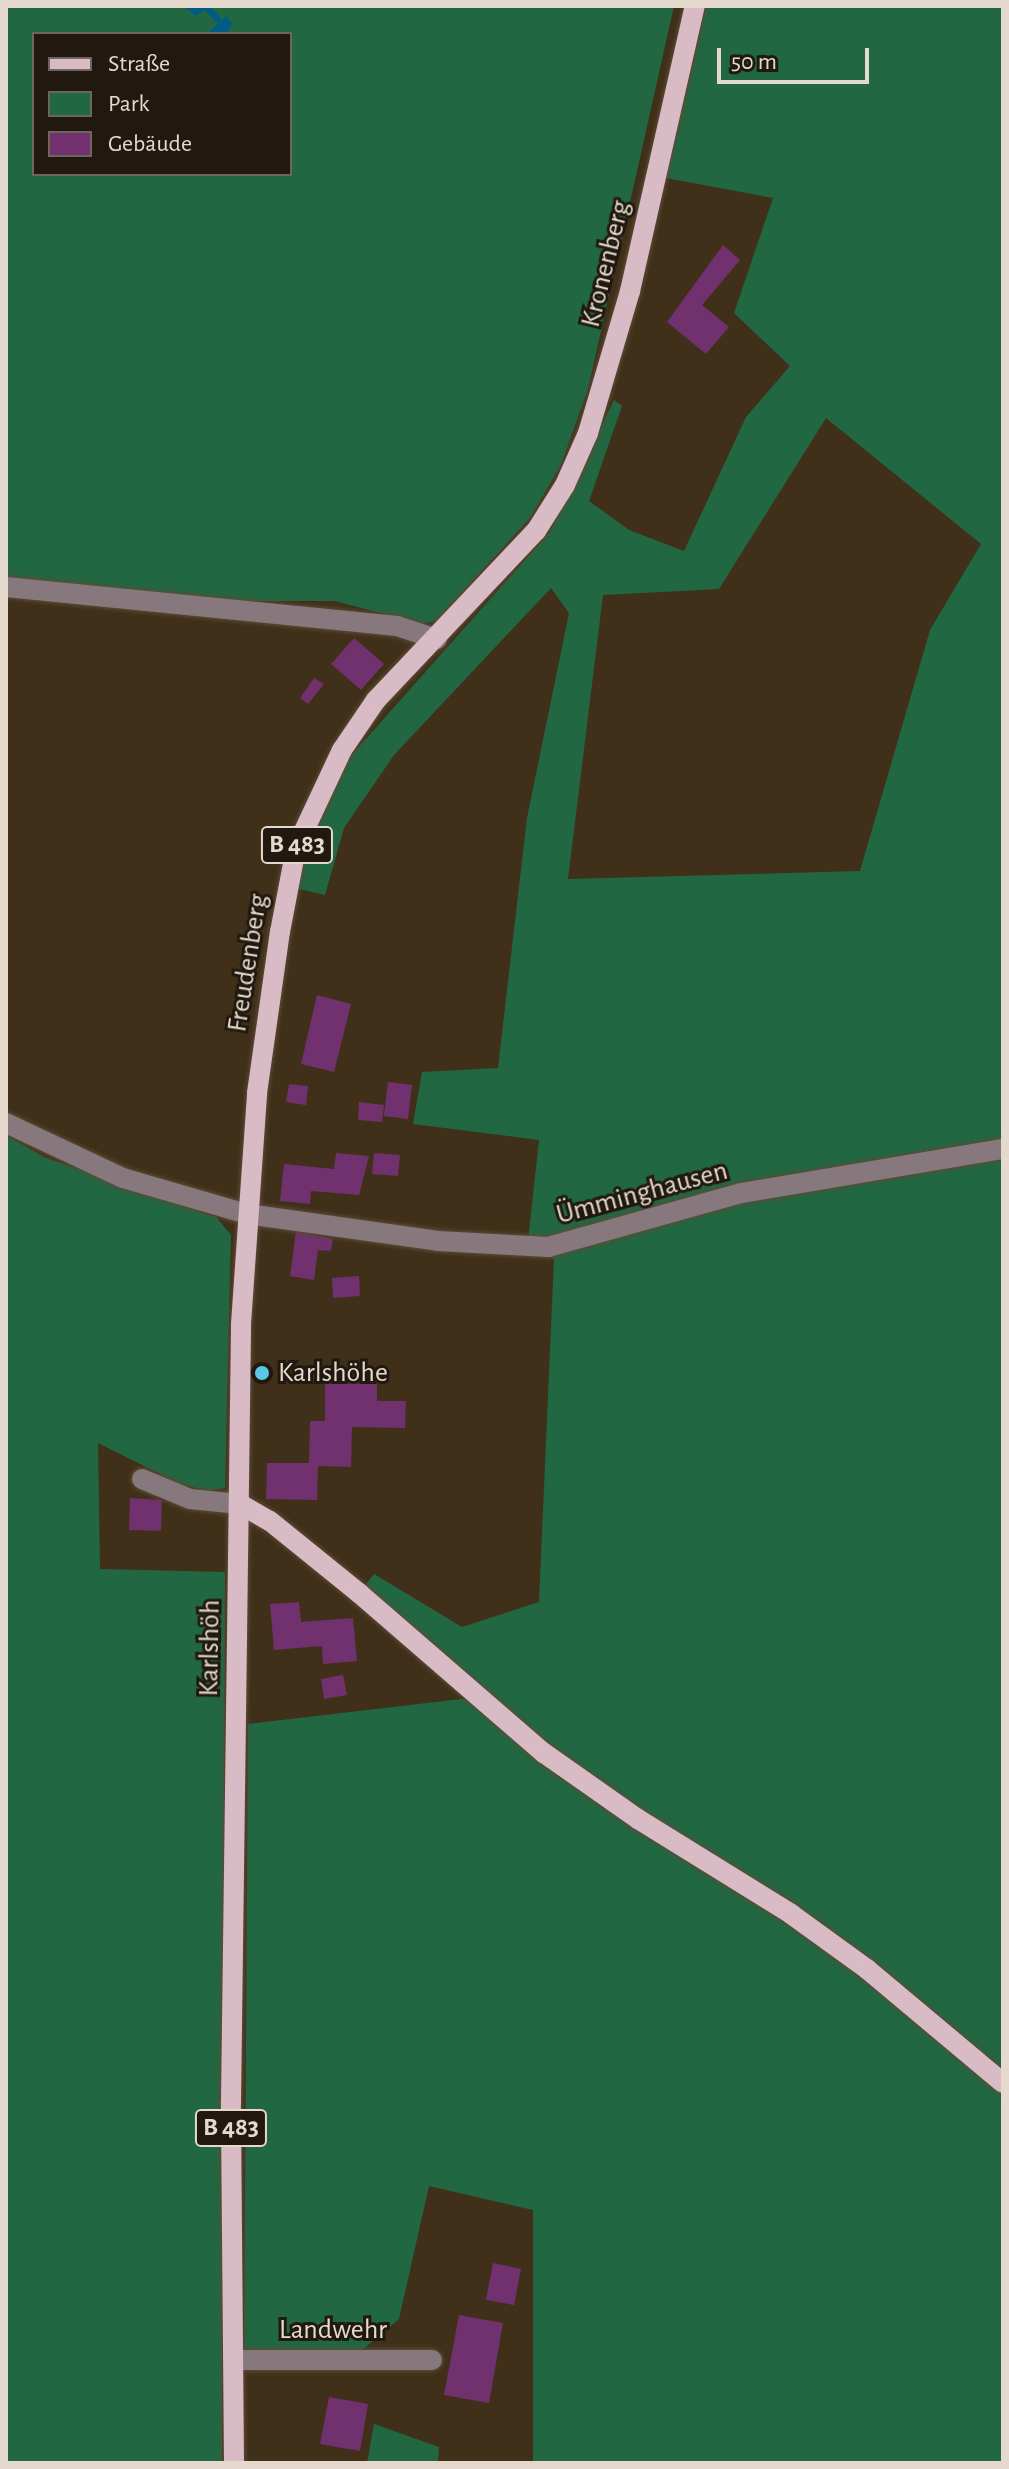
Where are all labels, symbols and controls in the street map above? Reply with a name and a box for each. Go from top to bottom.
legend [32,32,292,176]
scale bar [721,32,873,82]
text: 50 m [731,50,777,74]
text: Straße [108,52,170,76]
text: Park [108,92,149,116]
text: Gebäude [108,132,192,156]
street label: Kronenberg [574,197,638,331]
road number: B 483 [259,823,335,867]
street label: Freudenberg [221,892,275,1034]
street label: Ümminghausen [553,1154,731,1232]
place label: Karlshöhe [278,1356,388,1390]
marker: Karlshöhe [253,1364,271,1382]
street label: Karlshöh [192,1599,228,1697]
road number: B 483 [193,2106,269,2150]
street label: Landwehr [279,2313,387,2347]

